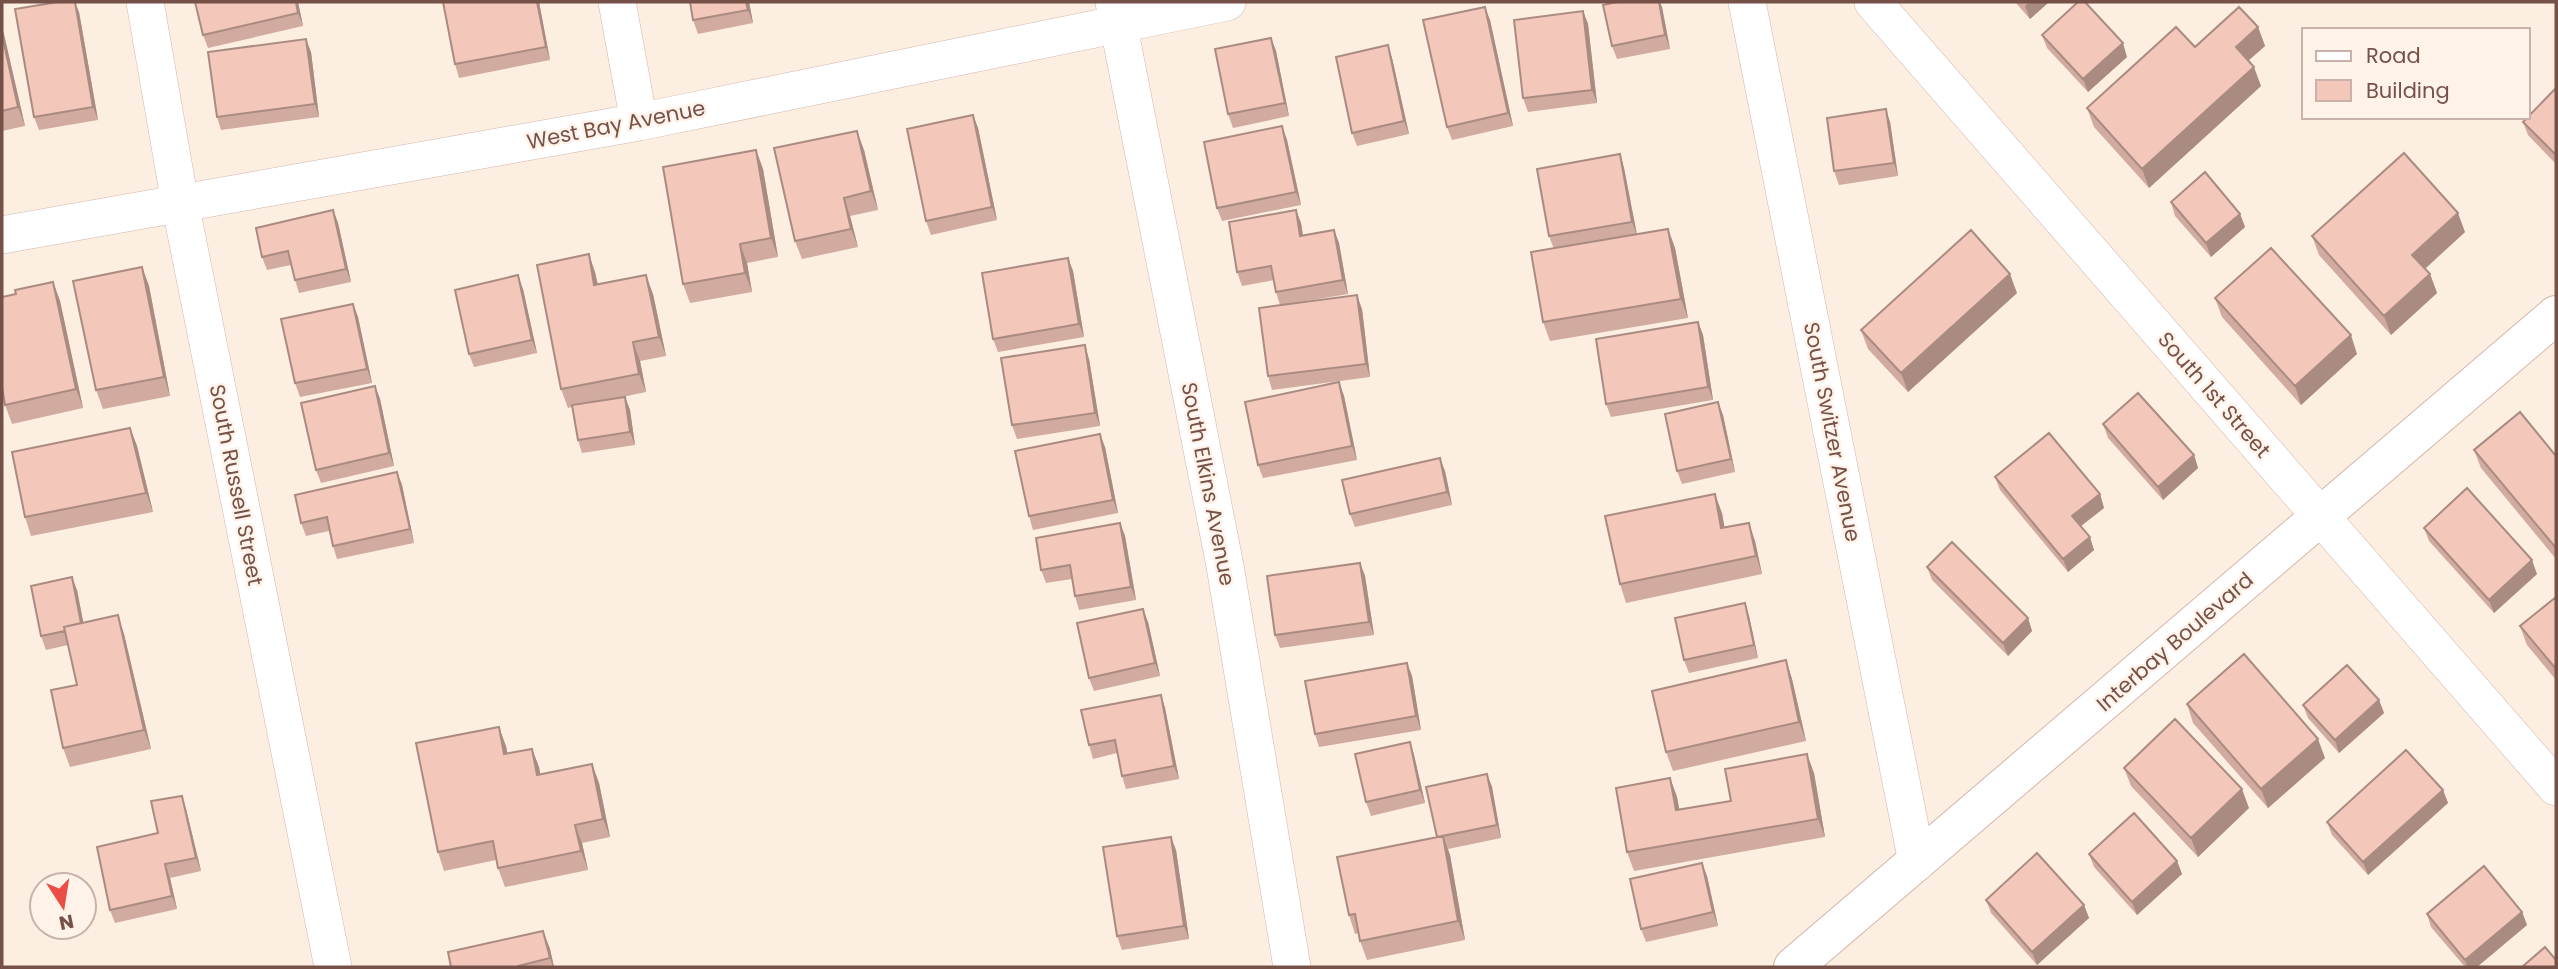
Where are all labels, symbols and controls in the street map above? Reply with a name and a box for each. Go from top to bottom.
legend [2302,28,2530,119]
text: Road [2366,41,2421,70]
text: Building [2366,76,2450,105]
street label: West Bay Avenue [524,93,708,156]
street label: South Switzer Avenue [1797,320,1868,544]
street label: South 1st Street [2151,325,2277,464]
street label: South Elkins Avenue [1175,380,1242,588]
street label: South Russell Street [203,382,270,588]
street label: Interbay Boulevard [2090,565,2259,718]
north arrow [28,871,98,941]
text: N [57,907,76,937]

